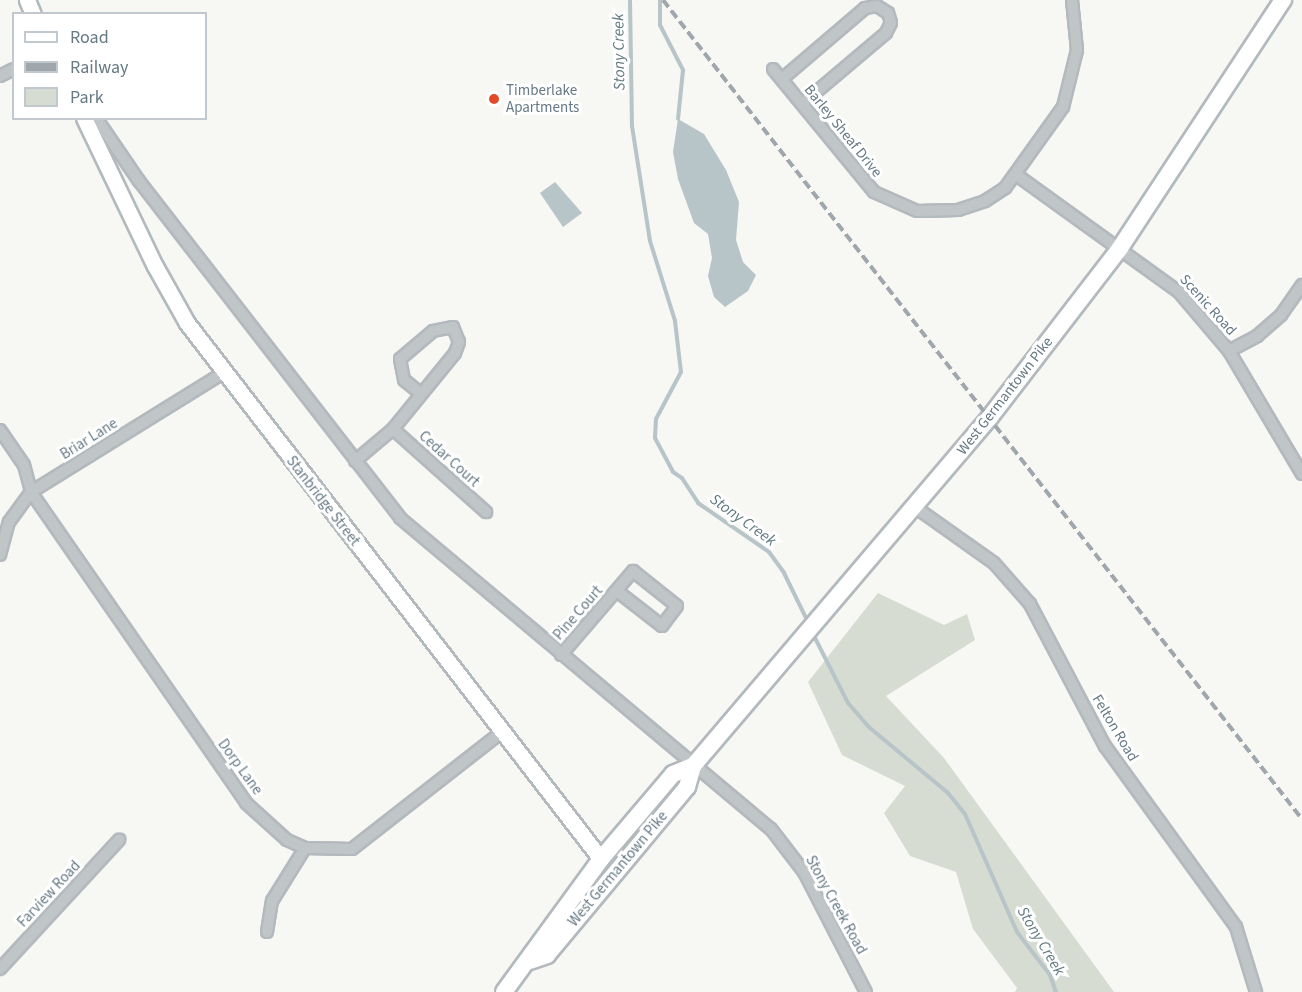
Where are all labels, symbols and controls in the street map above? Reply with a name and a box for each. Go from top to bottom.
legend [12,12,207,120]
water label: Stony Creek [609,13,629,91]
text: Road [70,25,109,50]
text: Railway [70,55,129,80]
place label: Timberlake Apartments [506,81,579,116]
street label: Barley Sheaf Drive [800,81,886,181]
text: Park [70,85,104,110]
marker: Timberlake Apartments [487,92,501,106]
street label: Scenic Road [1176,271,1240,339]
street label: West Germantown Pike [953,333,1057,459]
street label: Briar Lane [57,414,121,464]
street label: Cedar Court [415,427,483,491]
street label: Stanbridge Street [282,452,364,550]
water label: Stony Creek [706,490,780,550]
street label: Pine Court [550,582,606,644]
street label: Felton Road [1088,691,1142,765]
street label: Dorp Lane [214,736,266,798]
street label: West Germantown Pike [564,808,672,930]
street label: Stony Creek Road [801,853,871,957]
street label: Farview Road [14,857,84,931]
water label: Stony Creek [1013,903,1069,979]

